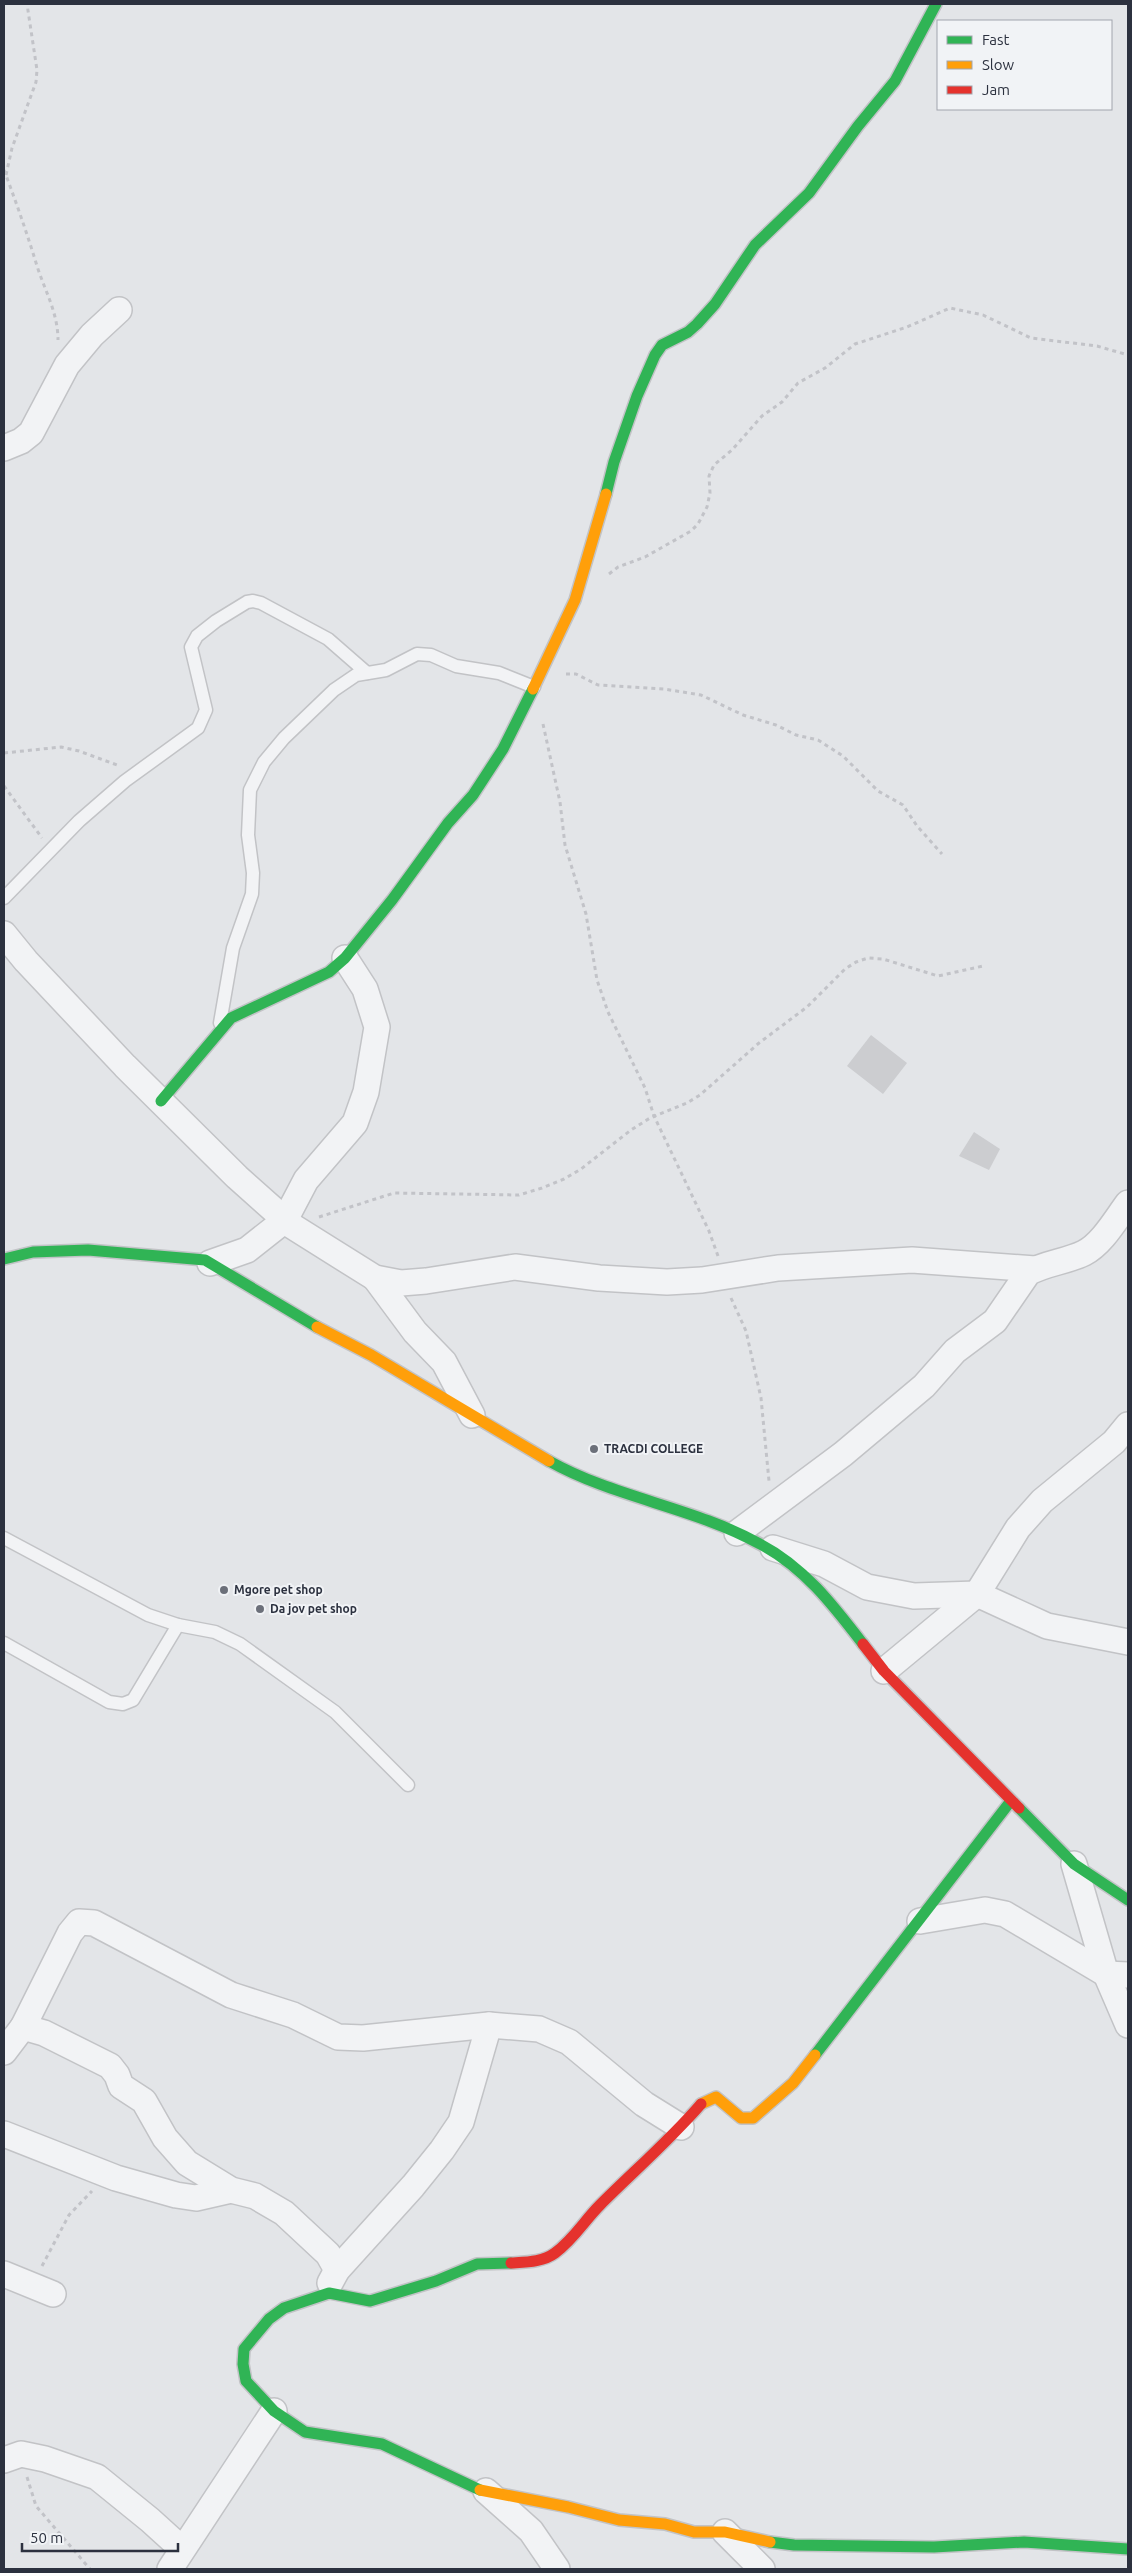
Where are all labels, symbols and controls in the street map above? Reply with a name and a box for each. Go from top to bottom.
legend [937,20,1112,110]
text: Fast [982,31,1010,48]
text: Slow [982,56,1015,73]
text: Jam [982,81,1010,98]
place label: TRACDI COLLEGE [604,1442,703,1455]
marker: TRACDI COLLEGE [588,1443,600,1455]
place label: Mgore pet shop [234,1583,323,1596]
marker: Mgore pet shop [218,1584,230,1596]
place label: Da jov pet shop [270,1602,357,1615]
marker: Da jov pet shop [254,1603,266,1615]
scale bar [22,2520,179,2552]
text: 50 m [30,2529,63,2546]

